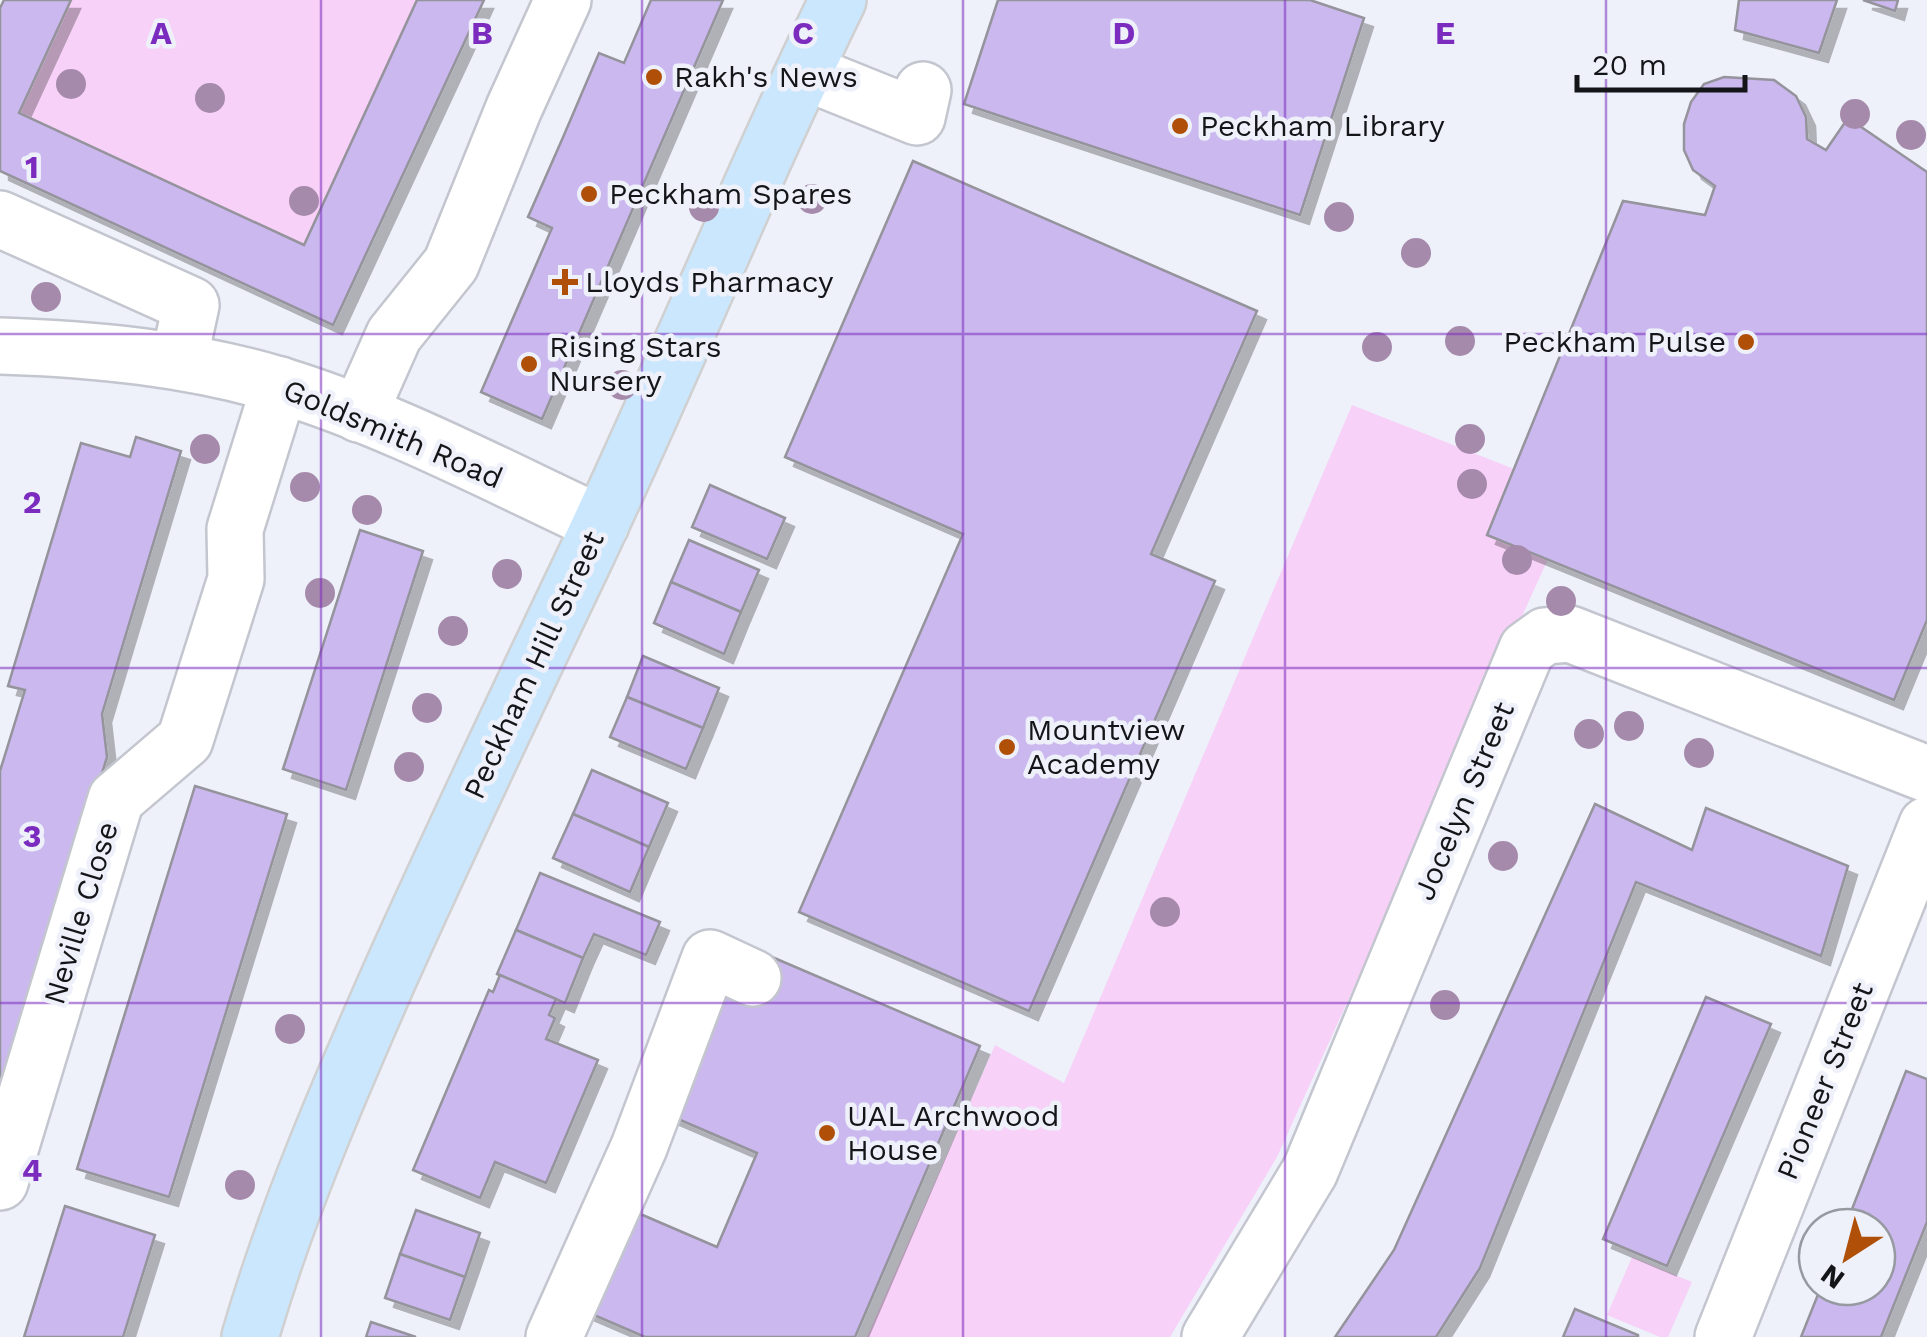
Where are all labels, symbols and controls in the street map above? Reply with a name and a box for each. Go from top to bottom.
text: A [150,14,172,52]
text: B [471,14,493,52]
text: C [792,14,814,52]
text: D [1113,14,1135,52]
text: E [1435,14,1455,52]
scale bar [1577,30,1744,92]
text: 20 m [1592,47,1667,82]
place label: Rakh's News [674,59,858,94]
marker: Rakh's News [643,66,665,88]
place label: Peckham Library [1200,108,1445,143]
marker: Peckham Library [1169,115,1191,137]
text: 1 [25,148,39,186]
place label: Peckham Spares [609,176,852,211]
marker: Peckham Spares [578,183,600,205]
place label: Lloyds Pharmacy [585,264,834,299]
marker: Lloyds Pharmacy [554,271,576,293]
place label: Peckham Pulse [1503,324,1726,359]
place label: Rising Stars Nursery [549,329,722,398]
marker: Peckham Pulse [1735,331,1757,353]
marker: Rising Stars Nursery [518,353,540,375]
street label: Goldsmith Road [278,372,508,496]
text: 2 [22,483,42,521]
street label: Peckham Hill Street [456,525,611,804]
street label: Jocelyn Street [1406,696,1521,905]
place label: Mountview Academy [1027,712,1185,781]
marker: Mountview Academy [996,736,1018,758]
text: 3 [23,817,41,855]
street label: Neville Close [36,817,125,1008]
street label: Pioneer Street [1769,977,1880,1185]
place label: UAL Archwood House [847,1098,1060,1167]
marker: UAL Archwood House [816,1122,838,1144]
text: 4 [22,1151,42,1189]
north arrow [1797,1207,1897,1307]
text: N [1815,1257,1851,1296]

